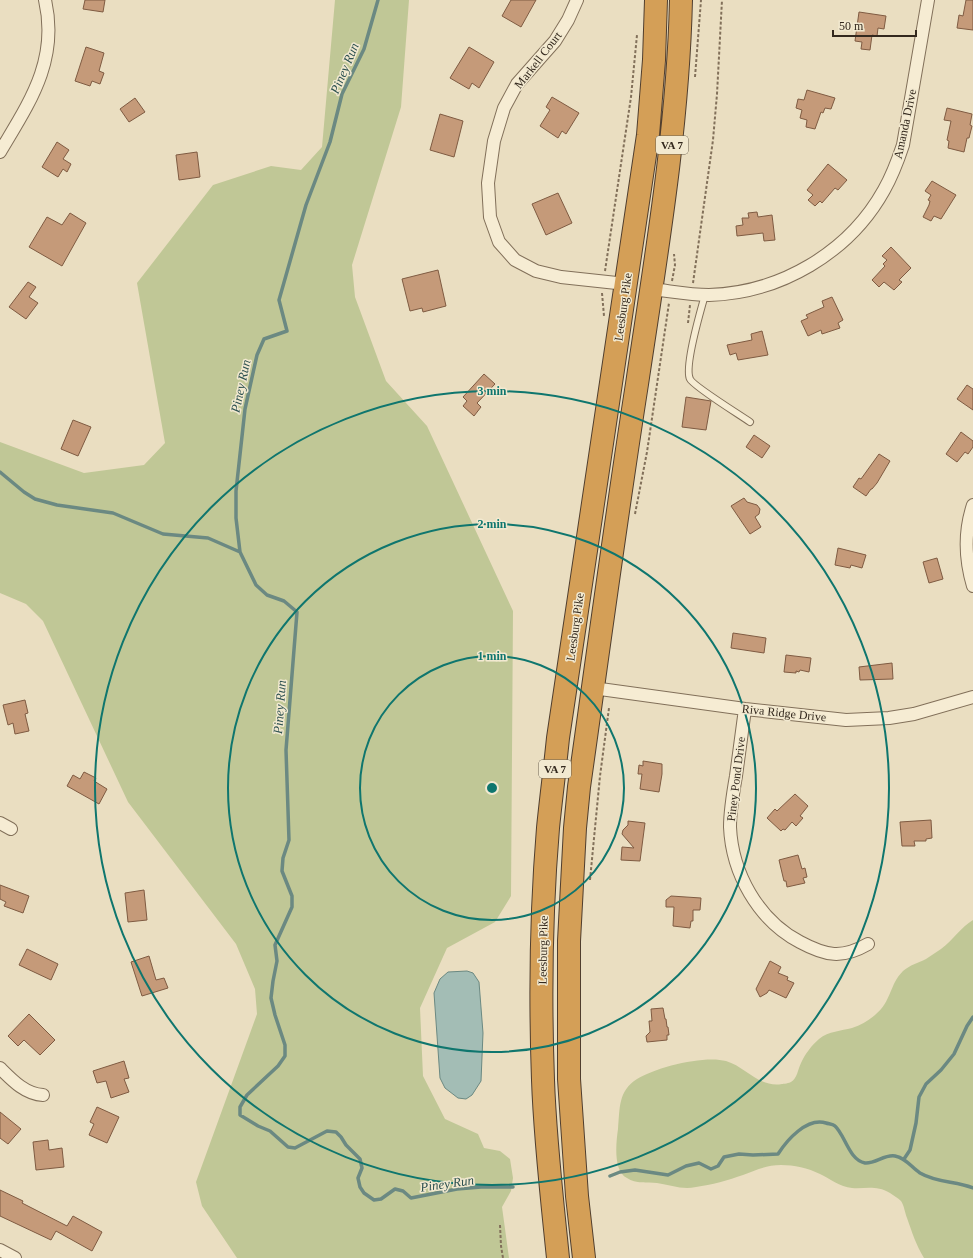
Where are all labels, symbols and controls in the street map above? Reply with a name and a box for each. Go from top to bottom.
scale bar [833,12,916,38]
text: 50 m [839,19,864,33]
street label: Markell Court [511,28,565,91]
water label: Piney Run [327,41,362,97]
street label: Amanda Drive [891,88,919,160]
road number: VA 7 [656,136,688,154]
street label: Leesburg Pike [611,272,635,342]
water label: Piney Run [227,358,253,415]
text: 3 min [477,384,507,398]
text: 2 min [477,517,507,531]
street label: Leesburg Pike [563,592,587,662]
text: 1 min [477,649,507,663]
water label: Piney Run [270,680,289,735]
street label: Riva Ridge Drive [741,702,827,724]
street label: Piney Pond Drive [724,736,748,822]
road number: VA 7 [539,760,571,778]
centre of rings [485,781,499,795]
street label: Leesburg Pike [535,916,551,984]
water label: Piney Run [418,1172,475,1195]

